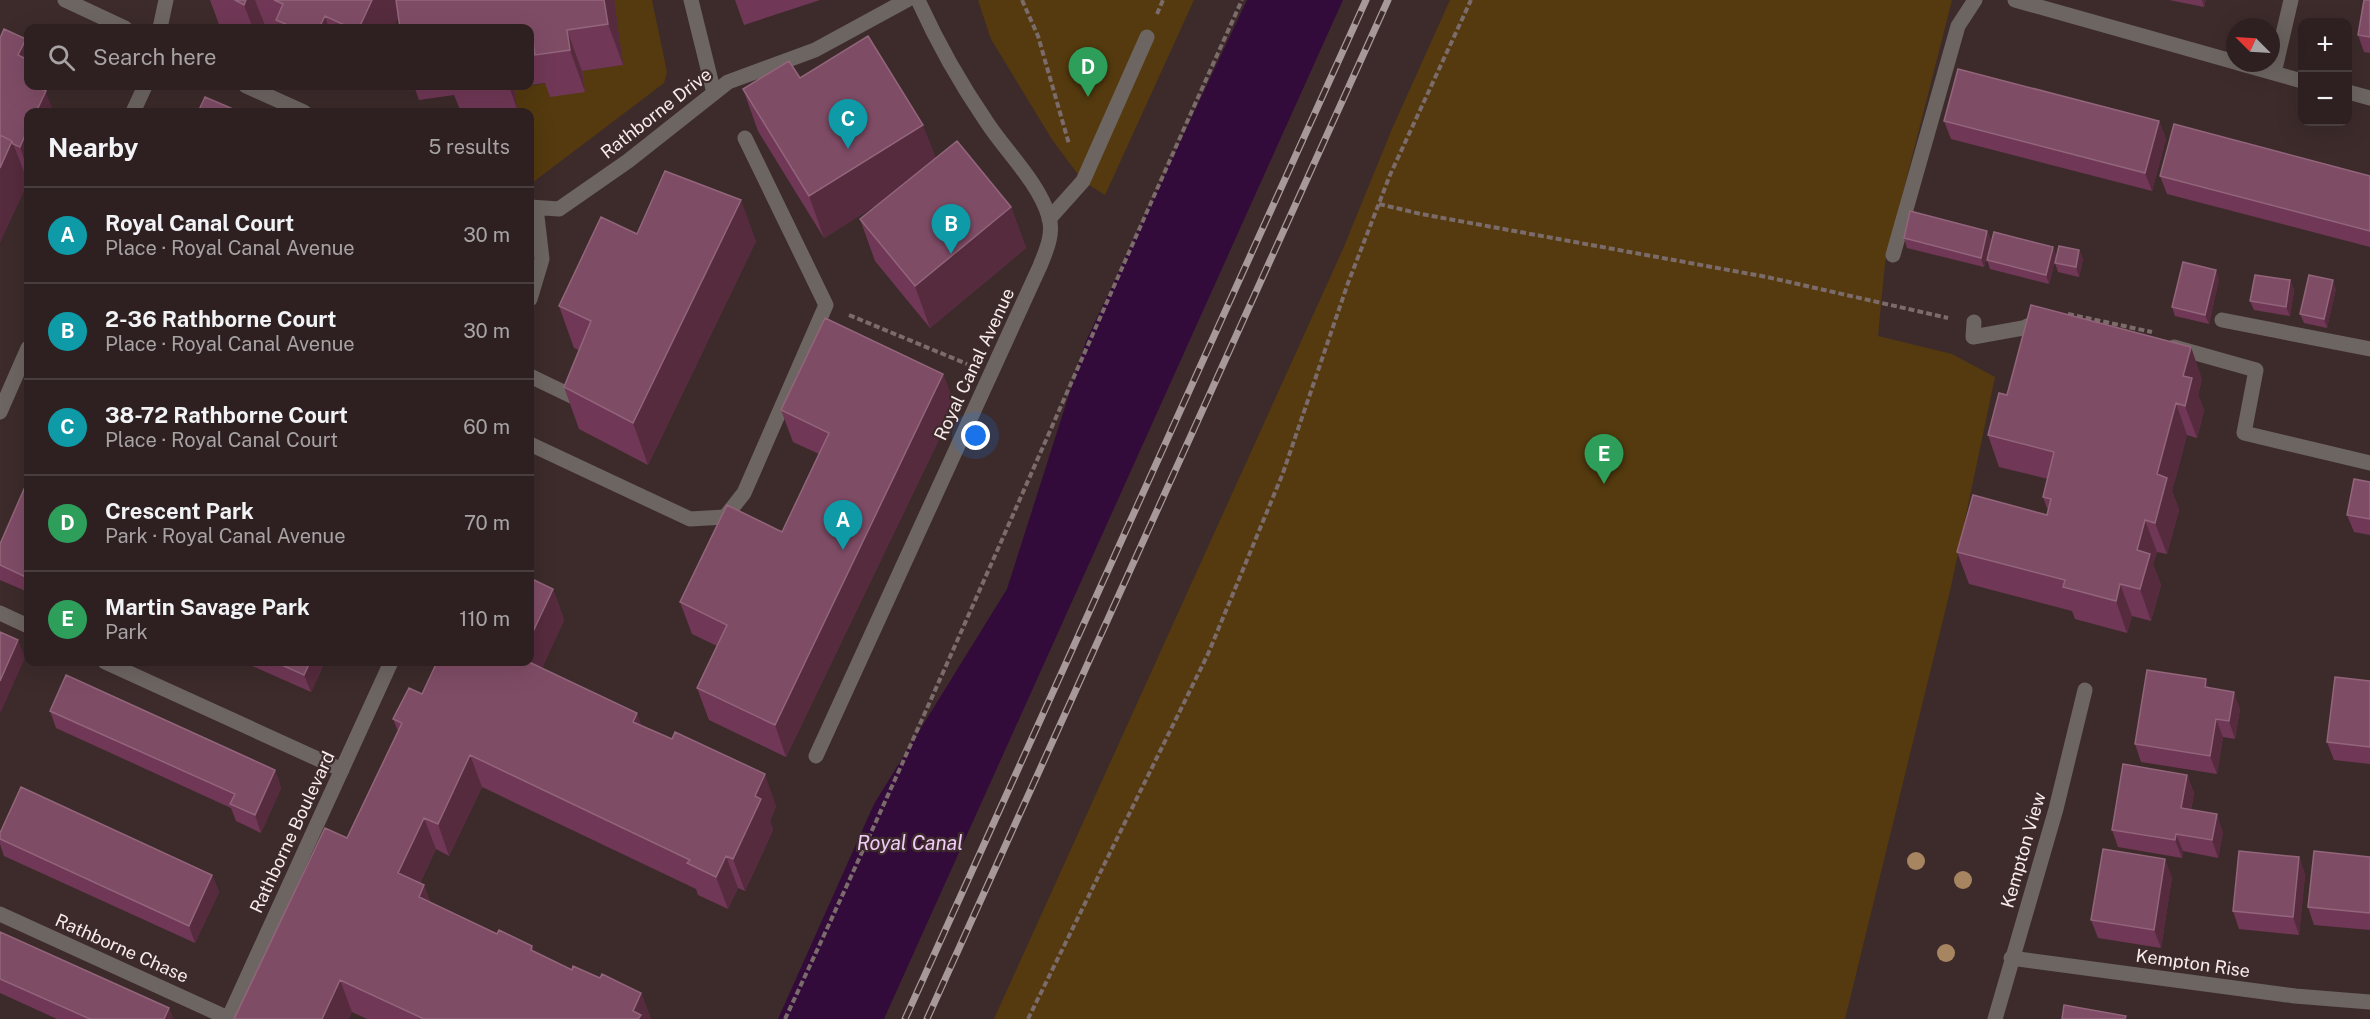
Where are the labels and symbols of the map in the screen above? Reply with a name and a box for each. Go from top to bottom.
north arrow [2226,18,2280,72]
pin: D [1068,48,1108,97]
street label: Rathborne Drive [596,63,716,163]
pin: C [828,100,868,149]
pin: B [932,204,970,254]
street label: Royal Canal Avenue [930,285,1018,443]
your location [961,421,990,450]
pin: E [1584,434,1624,484]
pin: A [824,500,862,550]
street label: Rathborne Boulevard [245,748,339,916]
street label: Kempton View [1996,790,2050,910]
water label: Royal Canal [857,831,963,855]
street label: Rathborne Chase [52,909,192,987]
street label: Kempton Rise [2134,945,2252,981]

